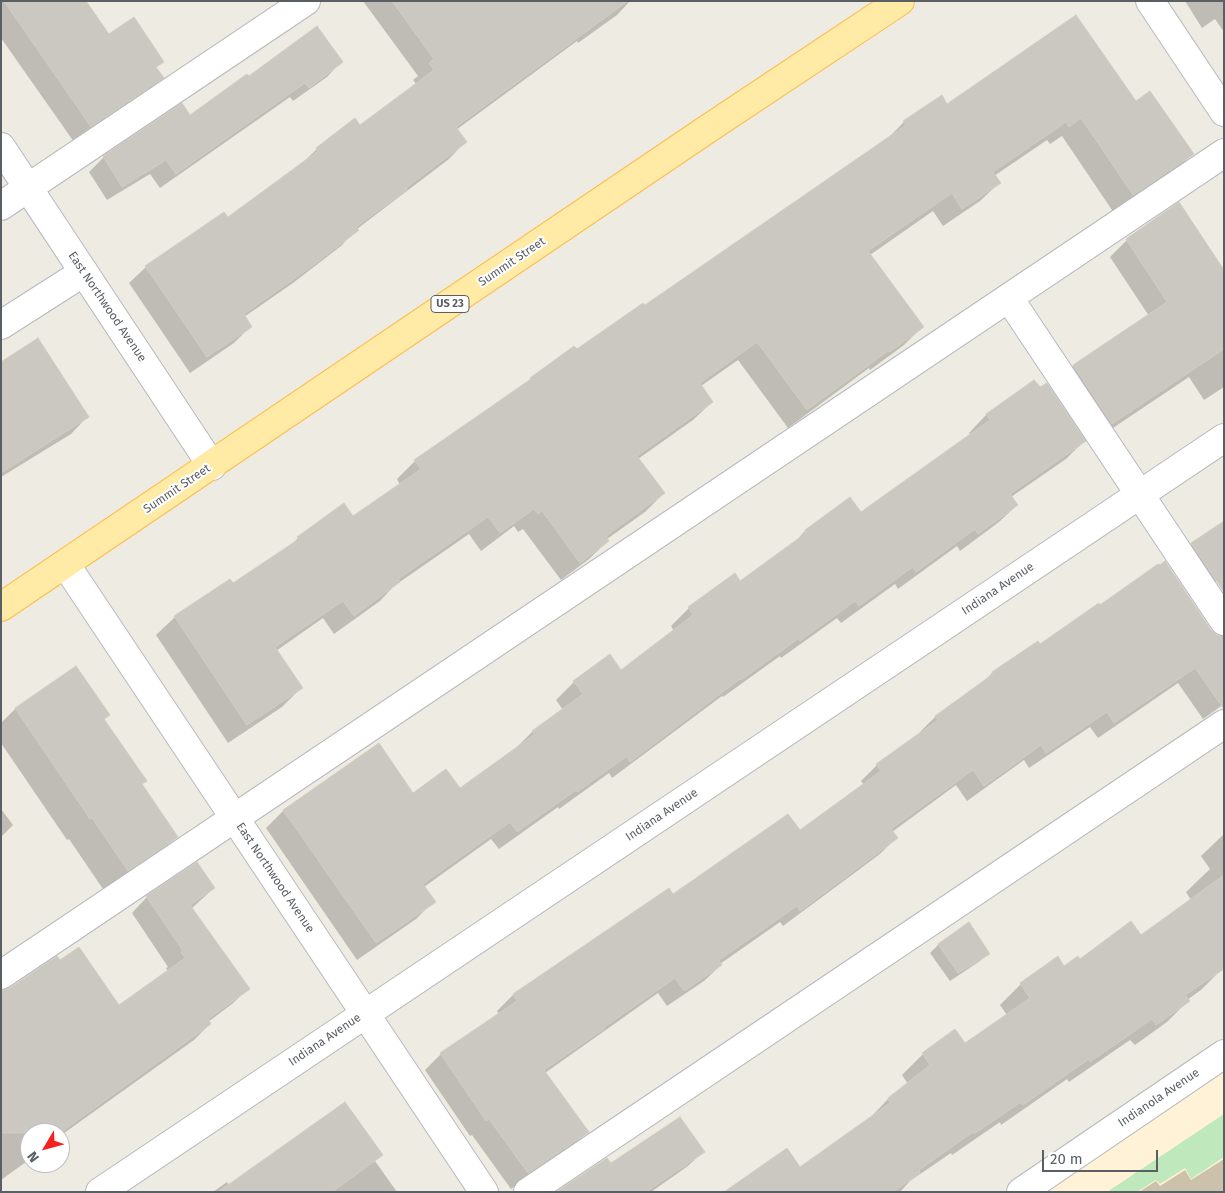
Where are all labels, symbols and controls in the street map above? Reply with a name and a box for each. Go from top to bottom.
street label: Summit Street [476,234,548,290]
street label: East Northwood Avenue [65,249,149,365]
road number: US 23 [431,296,469,312]
street label: Summit Street [141,461,213,517]
street label: Indiana Avenue [959,559,1037,619]
street label: Indiana Avenue [623,785,701,845]
street label: East Northwood Avenue [233,820,317,936]
street label: Indiana Avenue [286,1010,364,1070]
street label: Indianola Avenue [1116,1066,1202,1130]
north arrow [20,1123,70,1173]
scale bar [1045,1140,1161,1172]
text: N [24,1148,43,1166]
text: 20 m [1050,1150,1083,1168]

